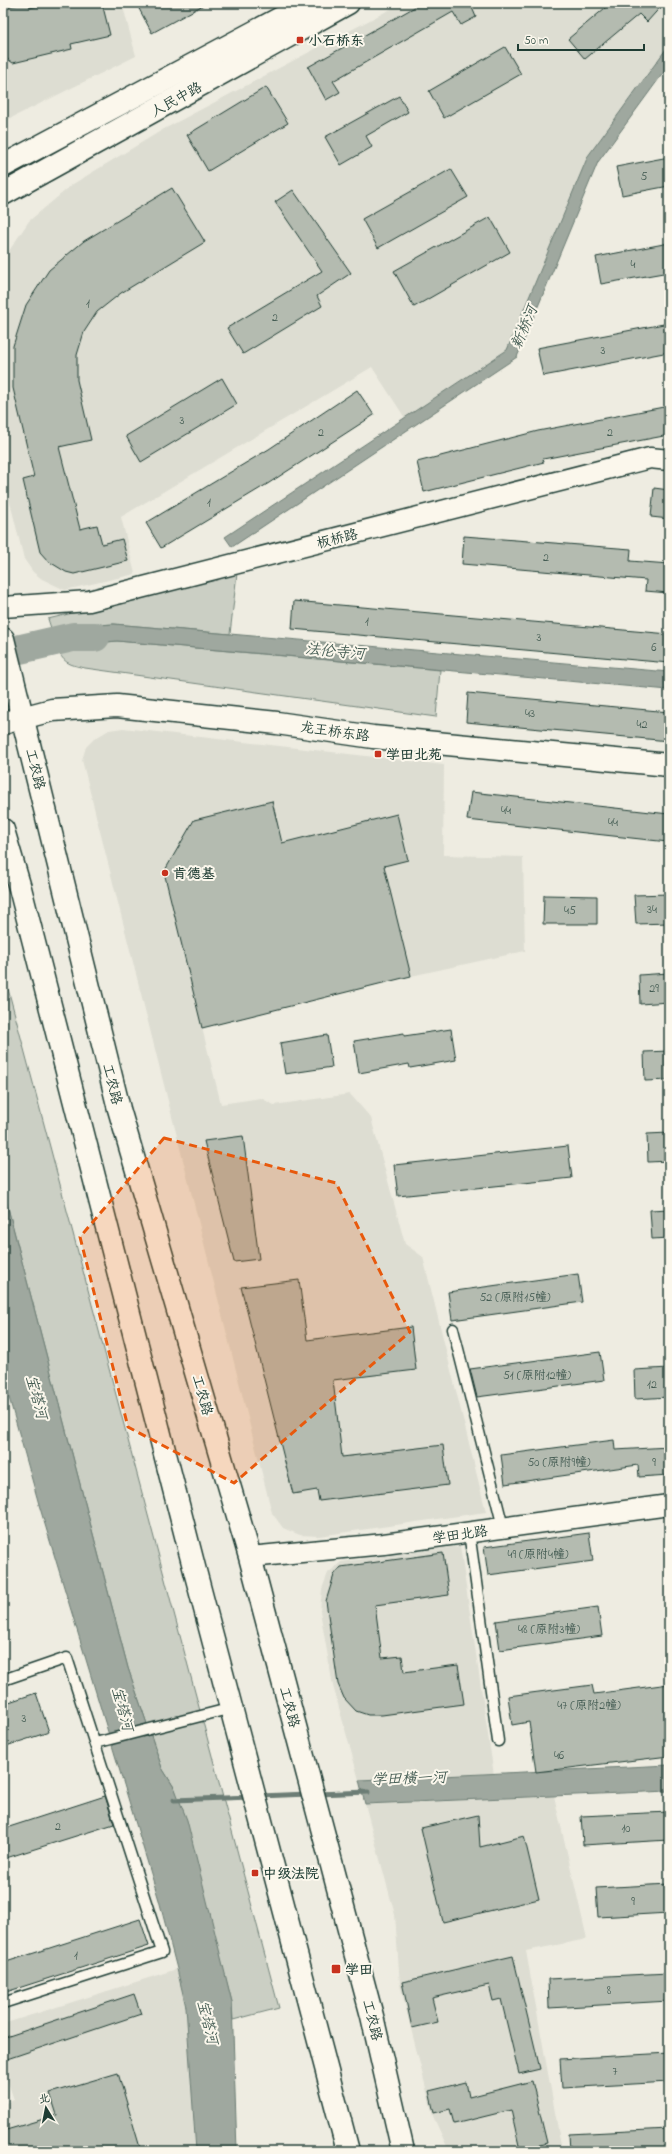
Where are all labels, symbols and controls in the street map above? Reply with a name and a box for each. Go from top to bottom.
scale bar [518,26,644,52]
place label: 小石桥东 [308,31,364,52]
text: 50 m [524,32,548,50]
marker: 小石桥东 [295,35,305,45]
street label: 人民中路 [147,78,206,123]
house number: 5 [641,168,648,186]
house number: 4 [631,256,636,274]
house number: 1 [86,295,90,313]
water label: 新桥河 [506,300,545,352]
house number: 2 [272,309,278,327]
house number: 3 [601,342,606,360]
house number: 3 [180,412,185,430]
house number: 2 [318,424,324,442]
house number: 2 [607,424,613,442]
house number: 1 [207,494,211,512]
street label: 板桥路 [314,524,360,555]
house number: 2 [543,549,549,567]
house number: 1 [365,613,369,631]
house number: 3 [537,629,542,647]
water label: 法伦寺河 [304,638,369,666]
house number: 6 [651,639,657,657]
house number: 43 [525,705,535,723]
house number: 42 [637,716,647,734]
street label: 龙王桥东路 [299,717,371,748]
place label: 学田北苑 [386,745,442,766]
street label: 工农路 [19,746,50,792]
marker: 学田北苑 [373,749,383,759]
house number: 44 [501,802,511,820]
house number: 44 [608,814,618,832]
place label: 肯德基 [173,864,215,885]
marker: 肯德基 [160,868,170,878]
house number: 34 [647,901,657,919]
house number: 45 [564,902,576,920]
house number: 29 [649,980,659,998]
street label: 工农路 [96,1061,127,1107]
house number: 52 (原附15幢) [479,1289,551,1307]
house number: 51 (原附12幢) [503,1367,572,1385]
street label: 工农路 [186,1372,217,1418]
water label: 宝塔河 [20,1373,53,1425]
house number: 12 [647,1376,657,1394]
house number: 50 (原附9幢) [527,1454,591,1472]
house number: 9 [652,1454,656,1472]
street label: 学田北路 [431,1521,489,1550]
house number: 49 (原附4幢) [507,1546,569,1564]
house number: 48 (原附3幢) [518,1621,580,1639]
street label: 工农路 [273,1684,304,1730]
water label: 宝塔河 [106,1685,139,1737]
house number: 47 (原附2幢) [557,1697,621,1715]
house number: 3 [22,1710,27,1728]
house number: 46 [554,1747,565,1765]
water label: 学田横一河 [371,1767,450,1791]
house number: 2 [55,1818,61,1836]
house number: 10 [621,1820,631,1838]
place label: 中级法院 [263,1864,319,1885]
marker: 中级法院 [250,1868,260,1878]
house number: 9 [631,1893,635,1911]
house number: 1 [74,1947,78,1965]
place label: 学田 [345,1960,373,1981]
marker: 学田 [330,1963,342,1975]
house number: 8 [607,1982,612,2000]
street label: 工农路 [356,1997,387,2043]
water label: 宝塔河 [191,1998,224,2050]
house number: 7 [613,2063,618,2081]
north arrow [26,2088,66,2128]
text: 北 [38,2090,51,2108]

